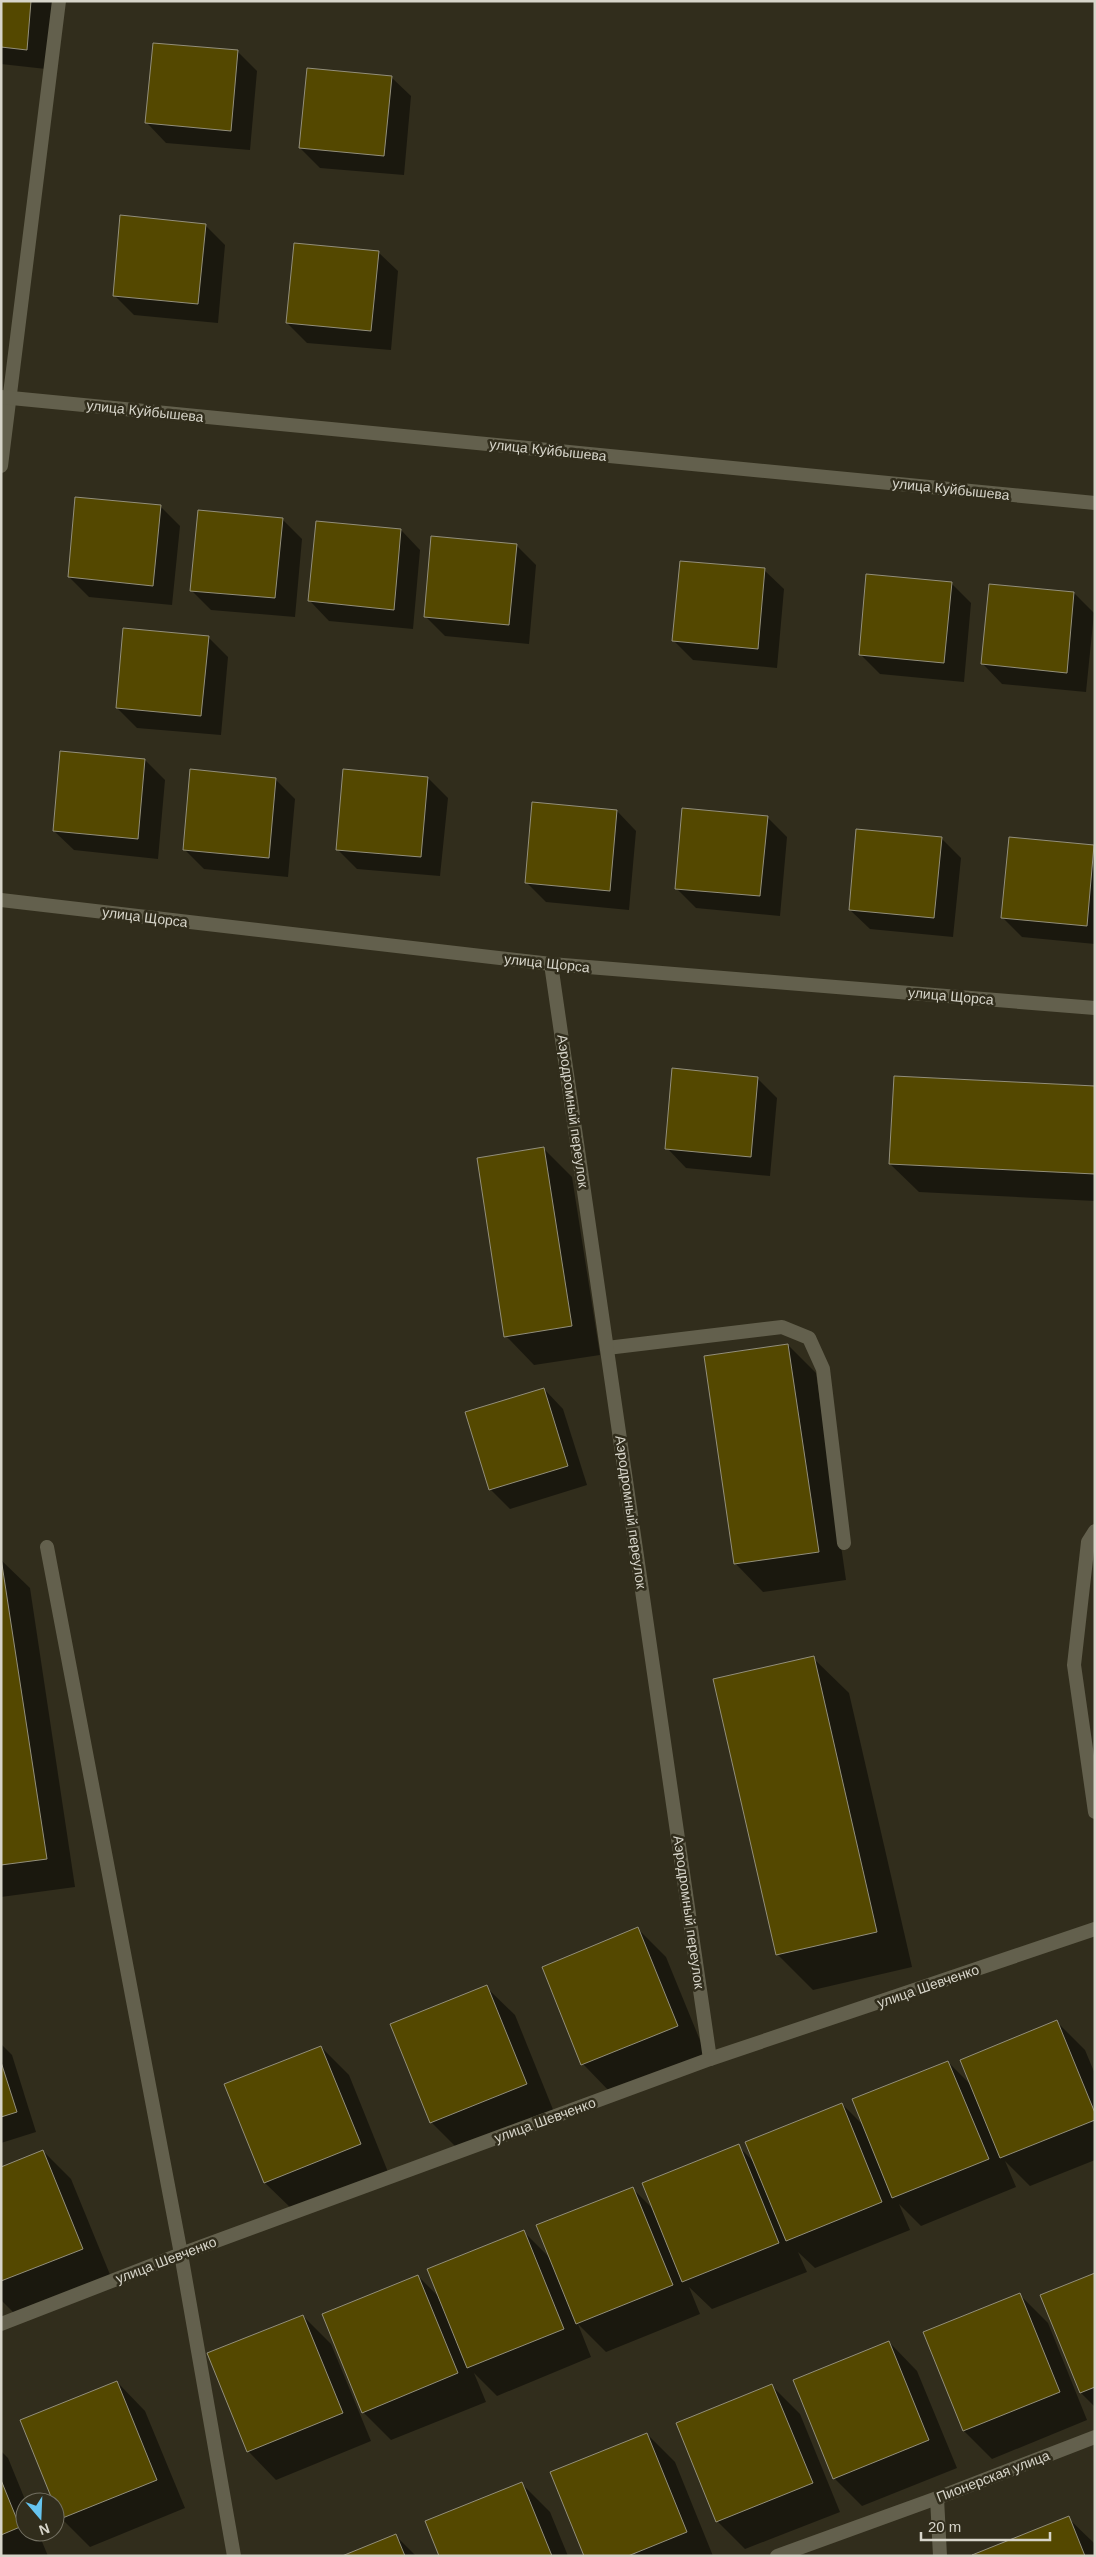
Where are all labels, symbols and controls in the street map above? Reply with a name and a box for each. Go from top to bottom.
street label: улица Куйбышева [86,397,204,425]
street label: улица Куйбышева [489,436,607,464]
street label: улица Куйбышева [892,475,1010,503]
street label: улица Щорса [101,904,189,930]
street label: улица Щорса [503,951,591,975]
street label: улица Щорса [908,984,995,1008]
street label: Аэродромный переулок [554,1033,592,1190]
street label: Аэродромный переулок [612,1434,650,1591]
street label: Аэродромный переулок [670,1834,708,1991]
street label: улица Шевченко [875,1961,981,2011]
street label: улица Шевченко [492,2094,598,2146]
street label: улица Шевченко [113,2233,219,2287]
street label: Пионерская улица [934,2447,1052,2505]
north arrow [15,2492,65,2542]
scale bar [921,2510,1050,2542]
text: 20 m [928,2518,961,2535]
text: N [37,2520,52,2539]

